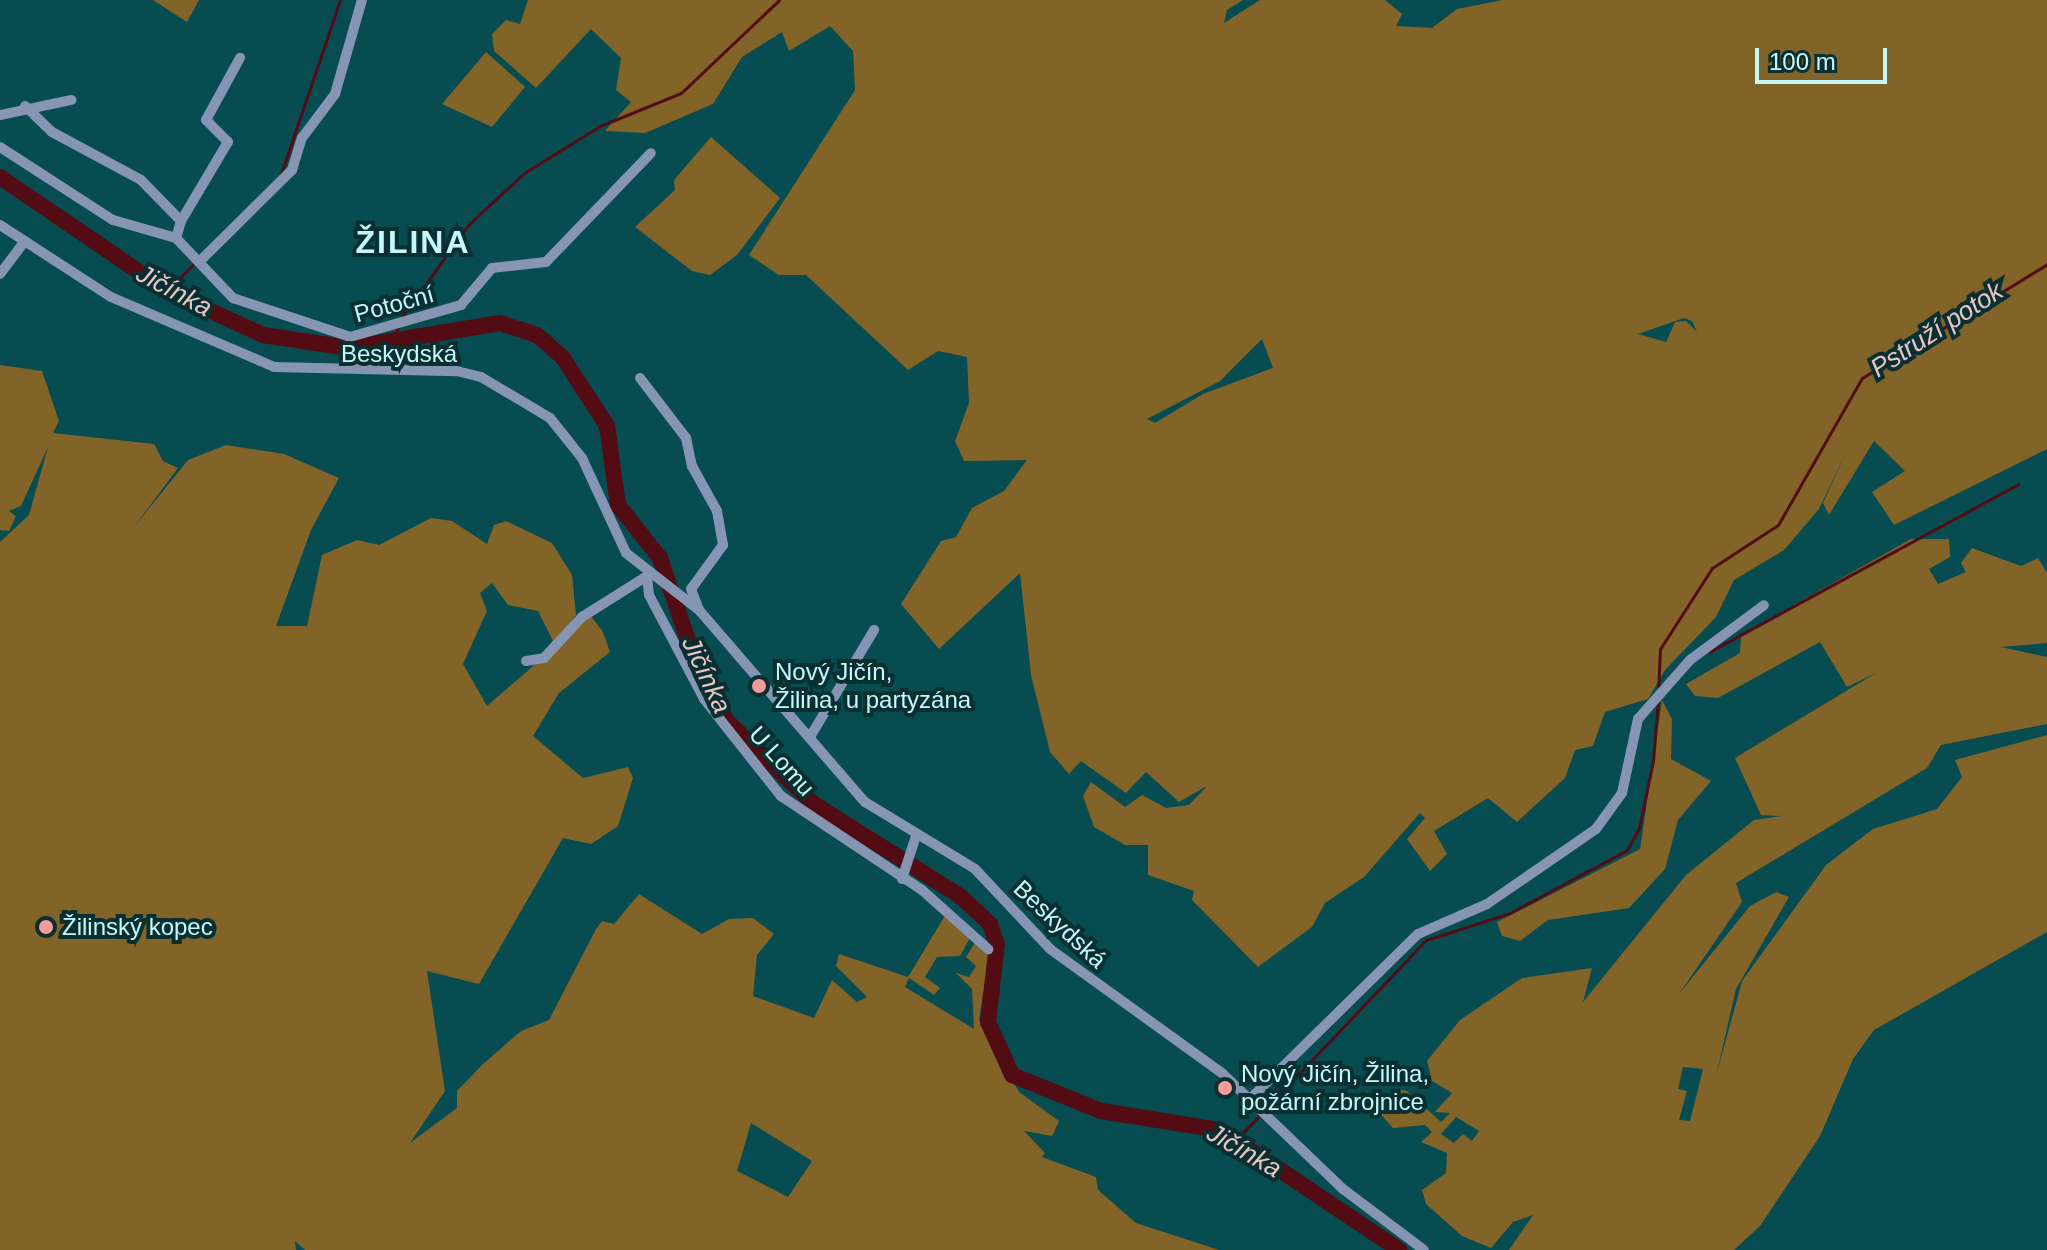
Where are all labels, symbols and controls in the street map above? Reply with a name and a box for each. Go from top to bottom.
scale bar [1759,32,1891,82]
text: 100 m [1769,48,1836,75]
district label: ŽILINA [355,223,471,261]
water label: Jičínka [131,258,217,324]
water label: Pstruží potok [1865,276,2009,384]
street label: Potoční [351,280,437,328]
street label: Beskydská [341,340,457,368]
water label: Jičínka [675,632,737,718]
place label: Nový Jičín, Žilina, u partyzána [775,658,971,714]
marker: Nový Jičín, Žilina, u partyzána [750,677,768,695]
street label: U Lomu [743,720,821,802]
street label: Beskydská [1008,874,1112,974]
place label: Žilinský kopec [62,913,213,941]
marker: Žilinský kopec [37,918,55,936]
place label: Nový Jičín, Žilina, požární zbrojnice [1241,1060,1429,1116]
marker: Nový Jičín, Žilina, požární zbrojnice [1216,1079,1234,1097]
water label: Jičínka [1201,1117,1287,1185]

